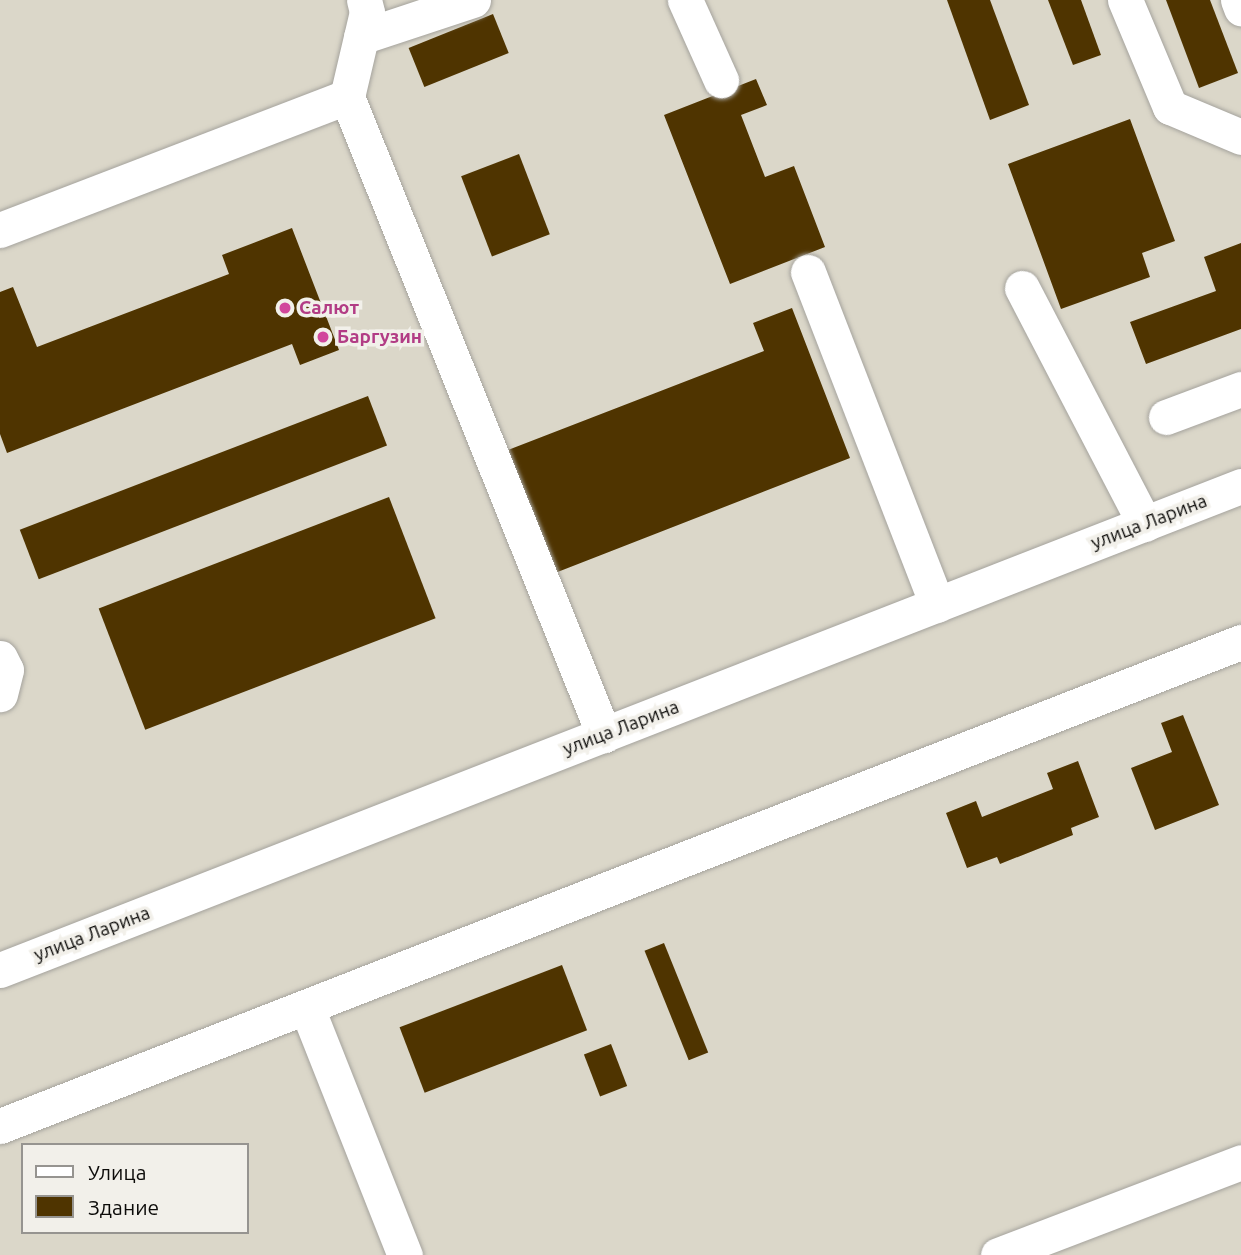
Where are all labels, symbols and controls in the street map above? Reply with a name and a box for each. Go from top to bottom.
place label: Салют [299,297,359,319]
marker: Салют [277,300,293,316]
place label: Баргузин [337,326,422,348]
marker: Баргузин [315,329,331,345]
street label: улица Ларина [1088,489,1210,555]
street label: улица Ларина [560,695,682,761]
street label: улица Ларина [31,901,153,967]
legend [21,1143,248,1234]
text: Улица [88,1160,146,1184]
text: Здание [88,1195,159,1219]

